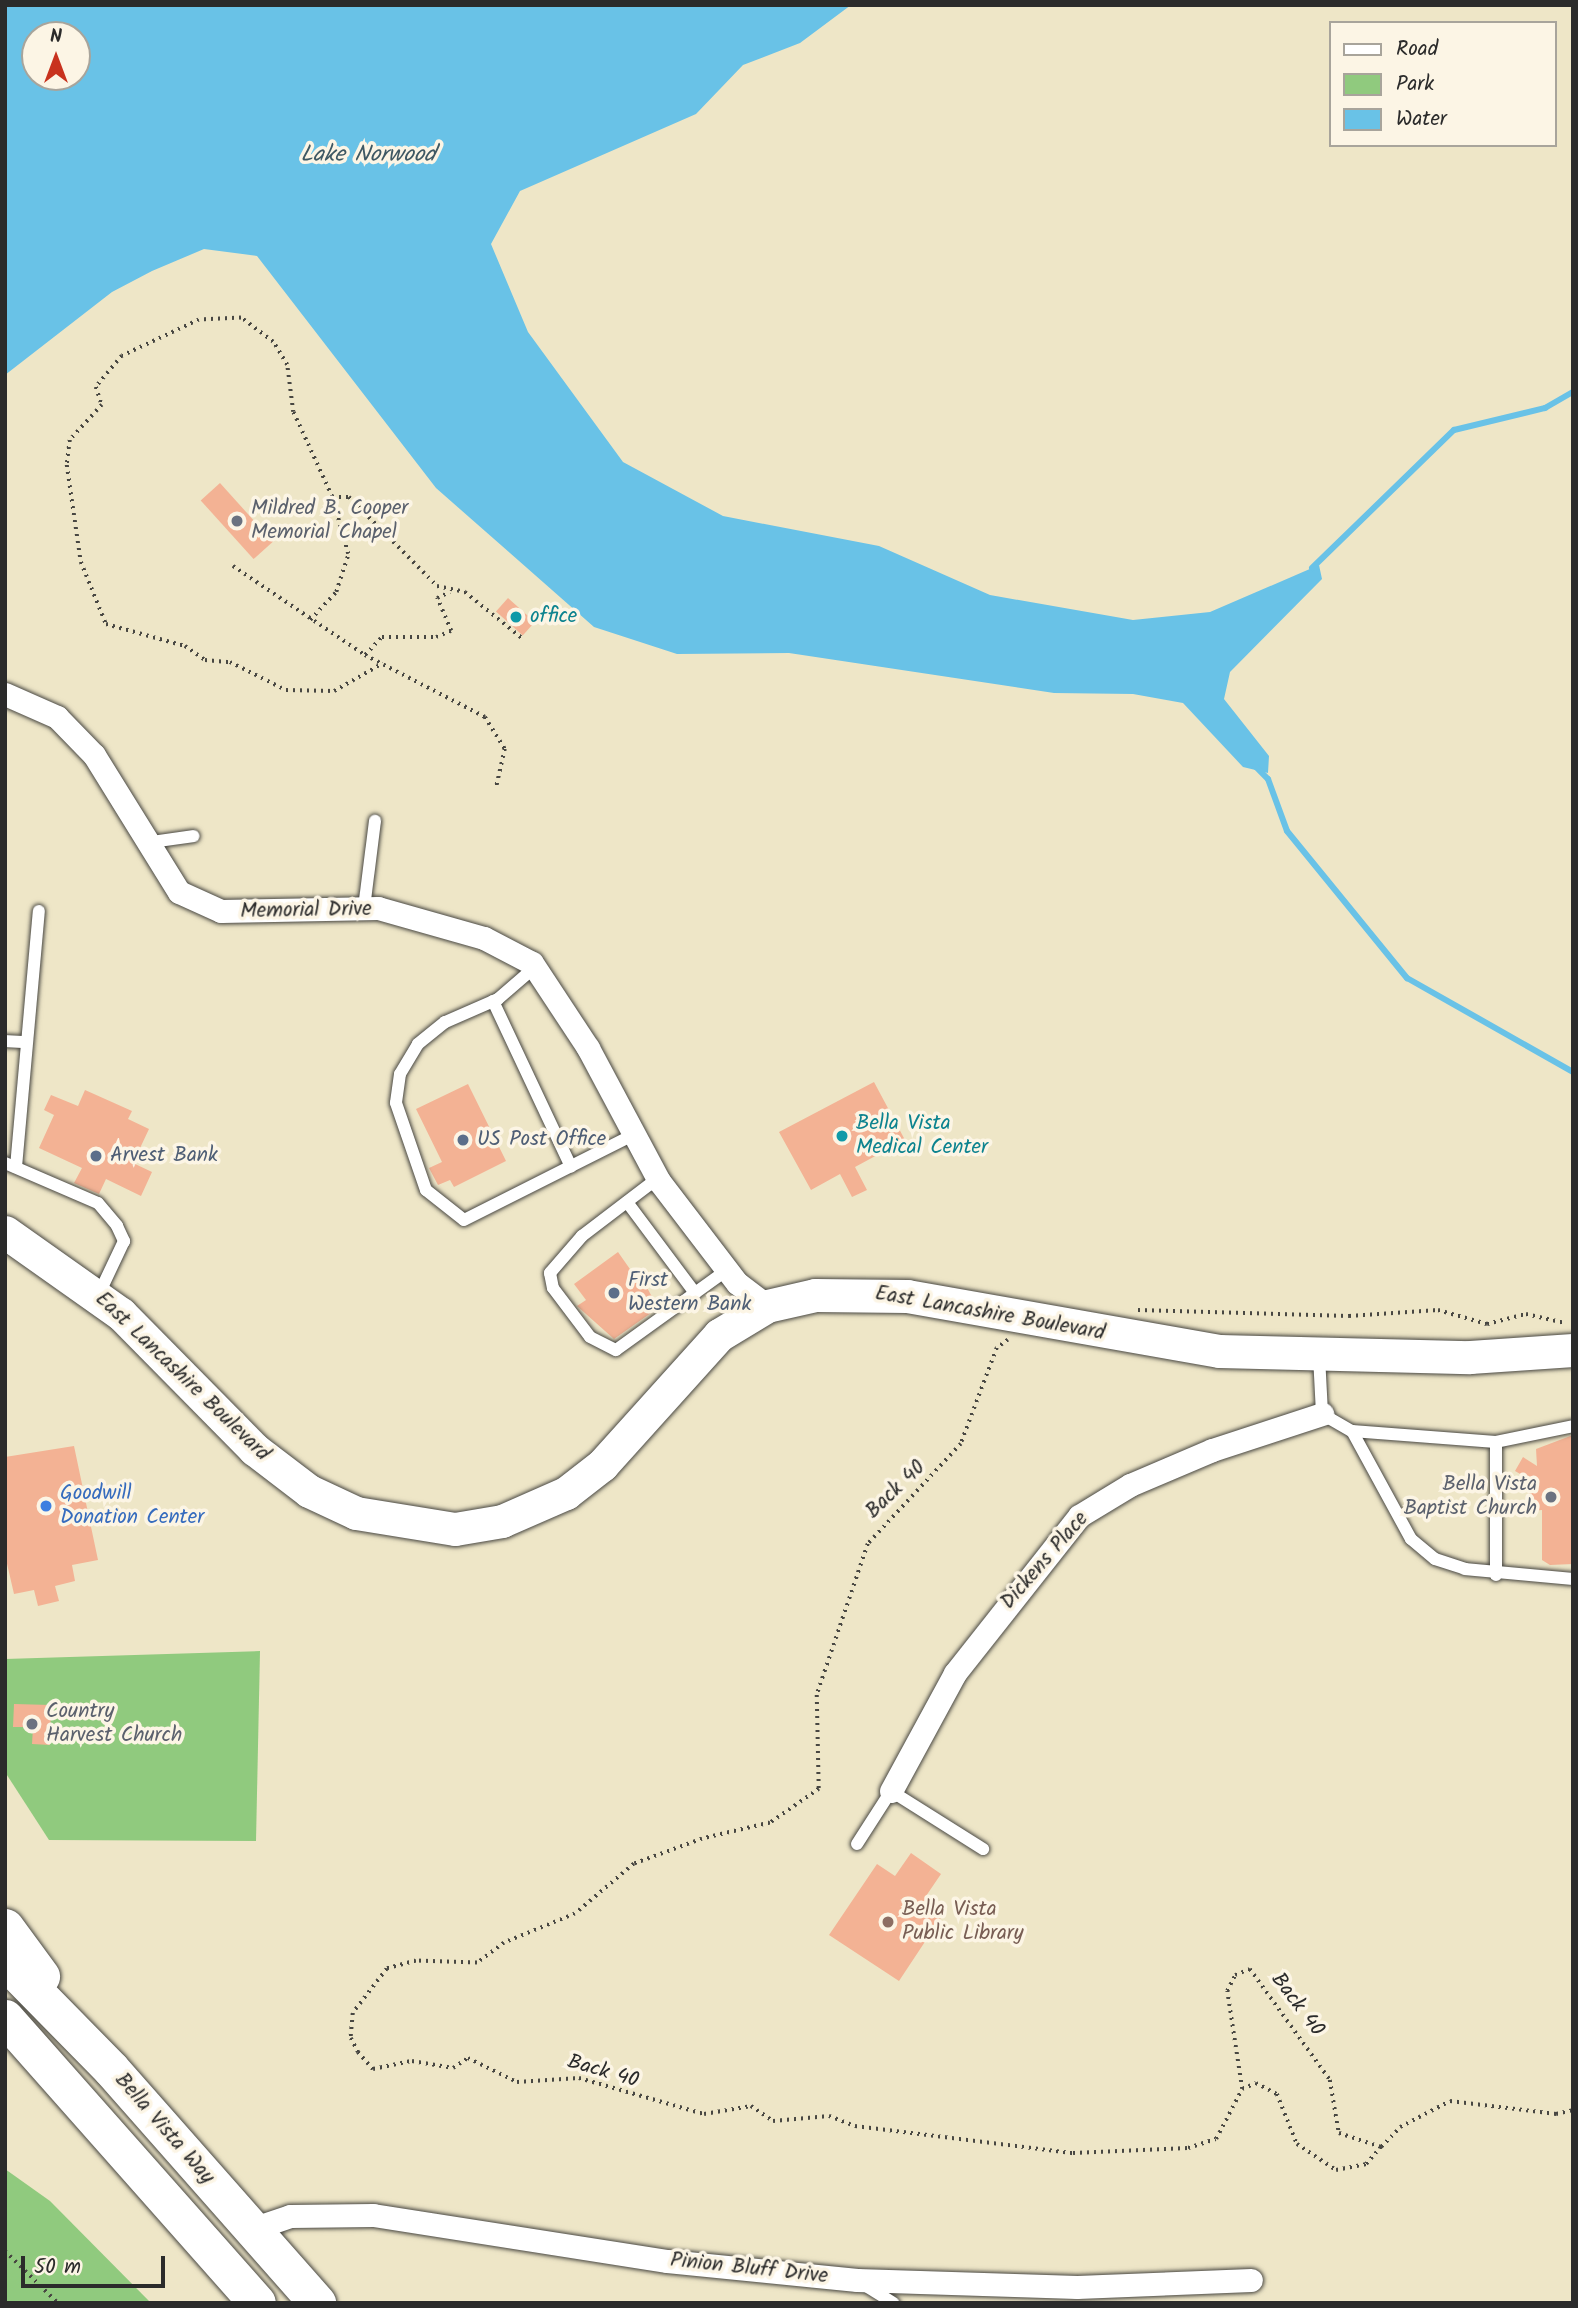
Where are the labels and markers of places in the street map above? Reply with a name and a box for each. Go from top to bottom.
place label: Mildred B. Cooper Memorial Chapel [251,496,408,546]
marker: Mildred B. Cooper Memorial Chapel [229,513,245,529]
place label: office [530,604,577,630]
marker: office [508,609,524,625]
place label: Bella Vista Medical Center [856,1111,988,1161]
place label: US Post Office [477,1127,606,1153]
marker: Bella Vista Medical Center [834,1128,850,1144]
marker: US Post Office [455,1132,471,1148]
place label: Arvest Bank [110,1143,218,1169]
marker: Arvest Bank [88,1148,104,1164]
place label: First Western Bank [628,1268,751,1318]
marker: First Western Bank [606,1285,622,1301]
place label: Bella Vista Baptist Church [1404,1472,1537,1522]
place label: Goodwill Donation Center [60,1481,204,1531]
marker: Bella Vista Baptist Church [1543,1489,1559,1505]
marker: Goodwill Donation Center [38,1498,54,1514]
place label: Country Harvest Church [46,1699,182,1749]
marker: Country Harvest Church [24,1716,40,1732]
place label: Bella Vista Public Library [902,1897,1024,1947]
marker: Bella Vista Public Library [880,1914,896,1930]

